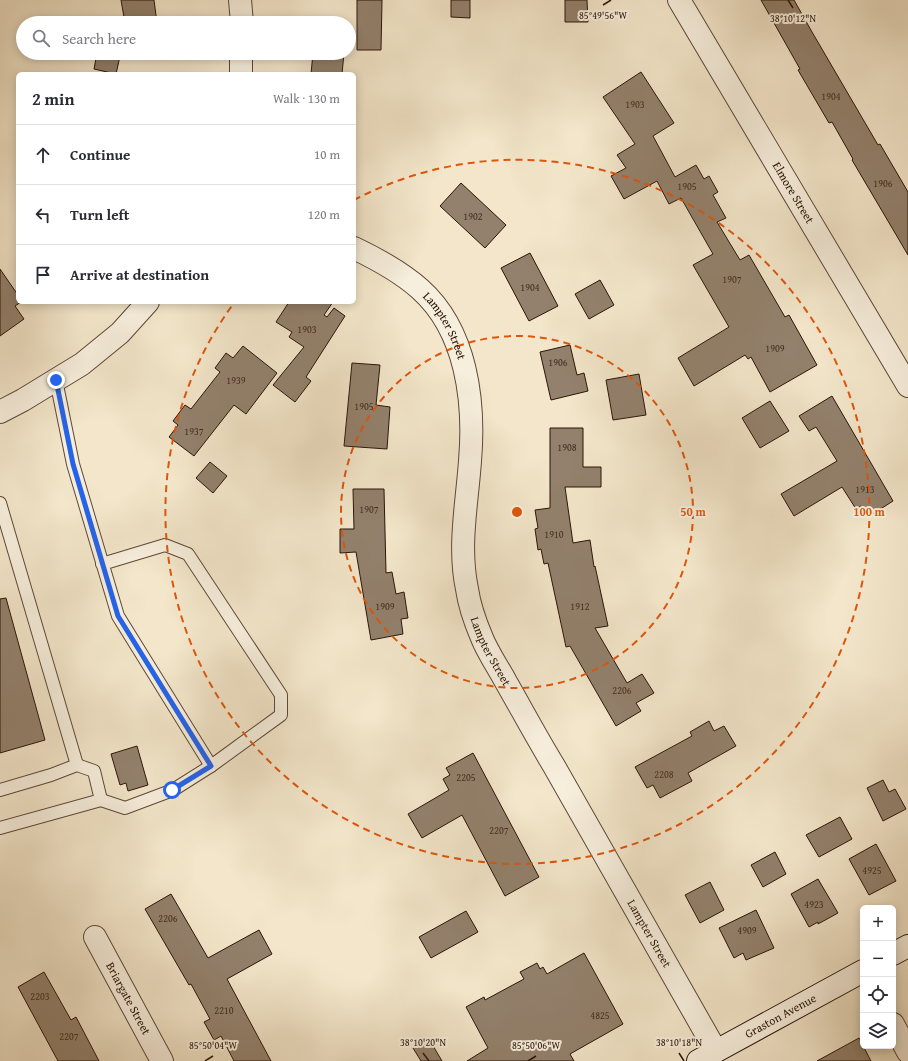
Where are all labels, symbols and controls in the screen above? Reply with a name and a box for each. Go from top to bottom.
text: 85°49'56"W [579,8,627,23]
text: 38°10'12"N [770,11,816,26]
search box [16,16,356,60]
icon: search [30,27,52,49]
text: Search here [62,28,136,49]
text: 2 min [32,86,74,111]
text: Walk · 130 m [273,89,340,108]
house number: 1904 [821,89,841,104]
house number: 1903 [625,97,645,112]
icon: ahead [32,144,54,166]
text: Continue [70,144,131,165]
text: 10 m [314,145,340,164]
street label: Elmore Street [769,158,819,227]
house number: 1906 [873,176,893,191]
house number: 1905 [677,179,697,194]
icon: left [32,204,54,226]
text: Turn left [70,204,129,225]
text: 120 m [308,205,340,224]
house number: 1902 [463,209,483,224]
icon: arrive [32,264,54,286]
text: Arrive at destination [70,264,209,285]
house number: 1907 [722,272,742,287]
house number: 1904 [520,280,540,295]
street label: Lampter Street [419,288,471,362]
house number: 1903 [297,322,317,337]
house number: 1909 [765,341,785,356]
house number: 1906 [548,355,568,370]
route end [47,371,65,389]
house number: 1939 [226,373,246,388]
house number: 1905 [354,399,374,414]
house number: 1937 [184,424,204,439]
house number: 1908 [557,440,577,455]
house number: 1913 [855,482,875,497]
house number: 1907 [359,502,379,517]
text: 50 m [680,503,706,520]
text: 100 m [853,503,886,520]
centre of rings [510,505,524,519]
house number: 1910 [544,527,564,542]
house number: 1909 [375,599,395,614]
house number: 1912 [570,599,590,614]
street label: Lampter Street [467,614,516,690]
house number: 2206 [612,683,632,698]
house number: 2208 [654,767,674,782]
house number: 2205 [456,770,476,785]
route start [163,781,181,799]
house number: 2207 [489,823,509,838]
house number: 4925 [862,863,882,878]
street label: Lampter Street [624,896,676,971]
house number: 4923 [804,897,824,912]
map controls [860,905,896,1049]
button: + [860,905,896,941]
house number: 2206 [158,911,178,926]
house number: 4909 [737,923,757,938]
button: − [860,941,896,977]
street label: Briargate Street [102,959,156,1038]
button: locate [860,977,896,1013]
house number: 2203 [30,989,50,1004]
street label: Graston Avenue [742,989,819,1042]
house number: 2210 [214,1003,234,1018]
house number: 4825 [590,1008,610,1023]
button: layers [860,1013,896,1049]
house number: 2207 [59,1029,79,1044]
text: 38°10'20"N [400,1035,446,1050]
text: 38°10'18"N [656,1035,702,1050]
text: 85°50'04"W [189,1038,237,1053]
text: 85°50'06"W [512,1038,560,1053]

